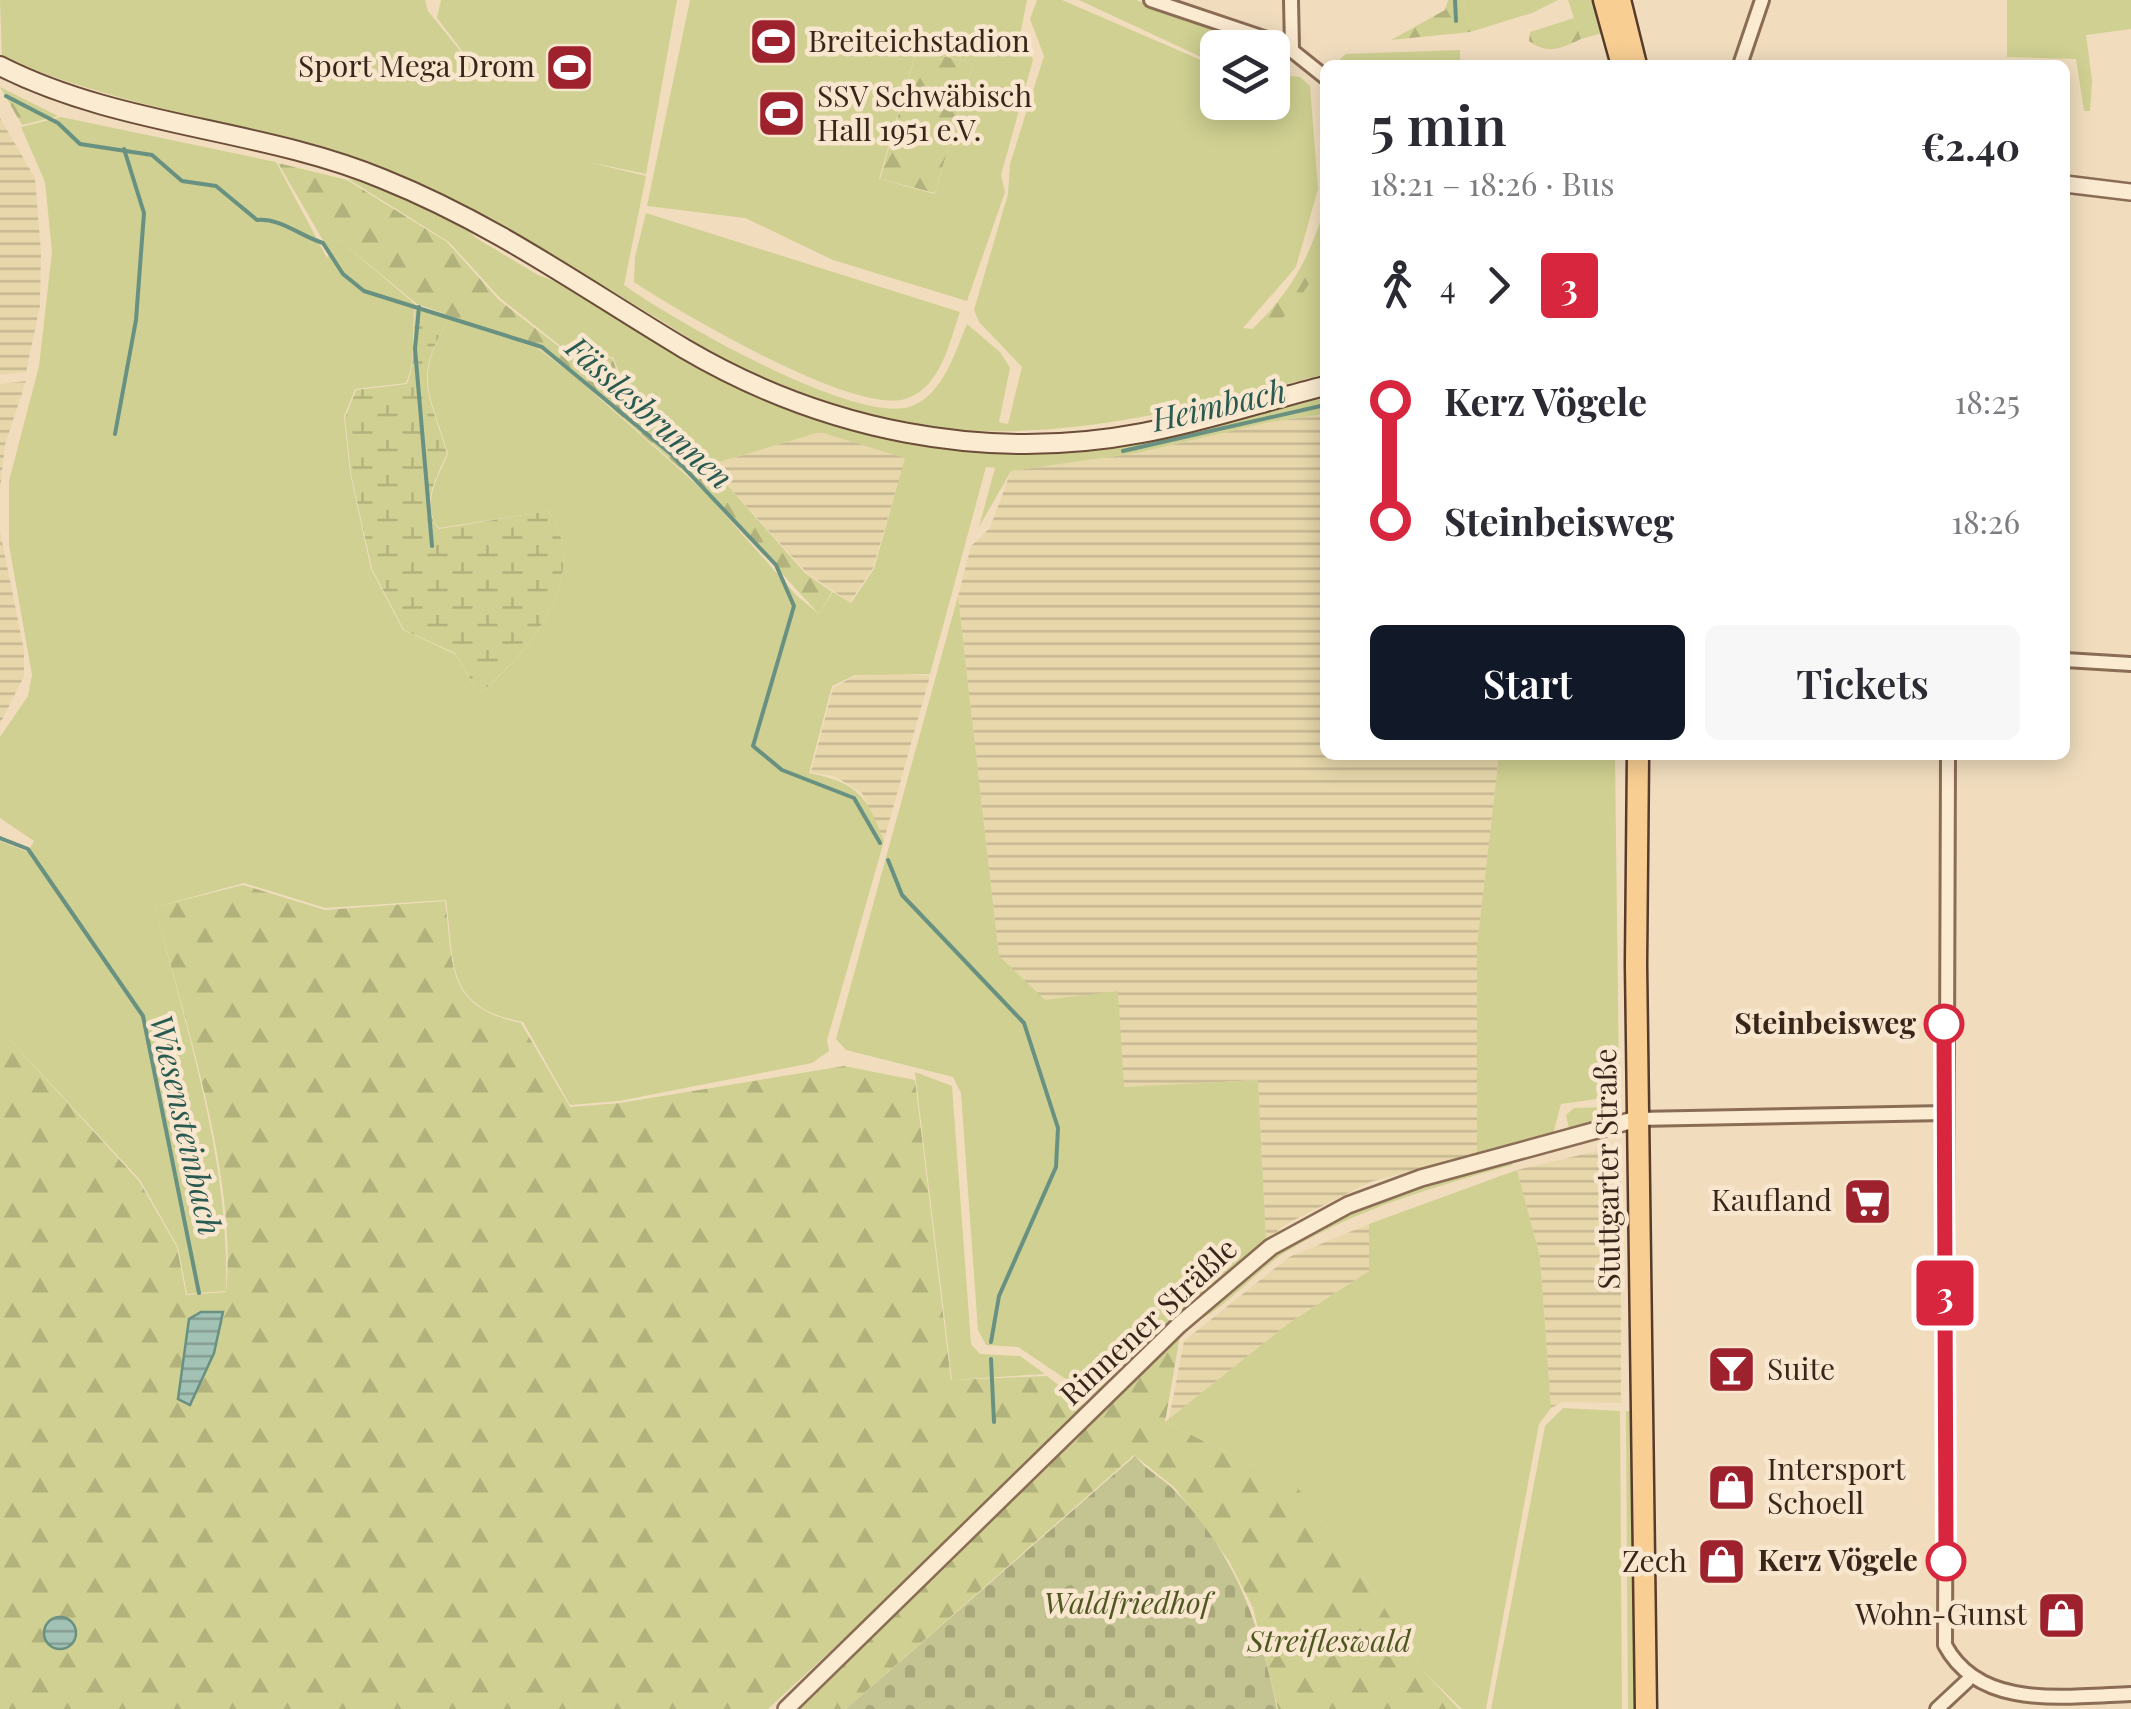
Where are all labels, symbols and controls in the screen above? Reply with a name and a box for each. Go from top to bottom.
sports icon: Breiteichstadion [747,16,799,68]
place label: Breiteichstadion [808,20,1030,60]
map controls [1200,30,1290,120]
button: layers [1200,30,1290,120]
sports icon: Sport Mega Drom [544,41,596,93]
place label: Sport Mega Drom [298,45,535,85]
place label: SSV Schwäbisch Hall 1951 e.V. [817,75,1032,149]
text: 5 min [1370,86,1507,160]
sports icon: SSV Schwäbisch Hall 1951 e.V. [756,88,808,140]
text: €2.40 [1921,120,2020,171]
text: 18:21 – 18:26 · Bus [1370,161,1614,204]
icon: walk [1370,258,1425,313]
icon: forward [1471,258,1526,313]
text: 3 [1561,262,1578,309]
text: 4 [1440,264,1456,307]
water label: Fässlesbrunnen [557,324,743,497]
water label: Heimbach [1145,367,1290,440]
text: Kerz Vögele [1444,375,1647,426]
text: 18:25 [1954,379,2020,422]
text: Steinbeisweg [1444,495,1674,546]
text: 18:26 [1951,499,2020,542]
button: Start [1370,625,1685,740]
button: Tickets [1705,625,2020,740]
place label: Steinbeisweg [1734,1002,1916,1042]
marker: Steinbeisweg [1925,1005,1963,1043]
water label: Wiesensteinbach [141,1010,234,1239]
street label: Stuttgarter Straße [1584,1048,1628,1290]
supermarket icon: Kaufland [1841,1175,1893,1227]
place label: Kaufland [1711,1179,1832,1219]
street label: Rinnener Sträßle [1050,1228,1245,1413]
line badge: 3 [1912,1260,1978,1326]
text: 3 [1936,1270,1954,1317]
bar icon: Suite [1706,1344,1758,1396]
place label: Suite [1767,1348,1835,1388]
place label: Intersport Schoell [1767,1448,1906,1522]
shop icon: Intersport Schoell [1706,1461,1758,1513]
shop icon: Zech [1696,1536,1748,1588]
place label: Kerz Vögele [1758,1539,1918,1579]
place label: Zech [1622,1540,1687,1580]
marker: Kerz Vögele [1927,1542,1965,1580]
park label: Waldfriedhof [1044,1582,1216,1622]
shop icon: Wohn-Gunst [2036,1589,2088,1641]
place label: Wohn-Gunst [1854,1593,2027,1633]
park label: Streifleswald [1246,1620,1412,1660]

